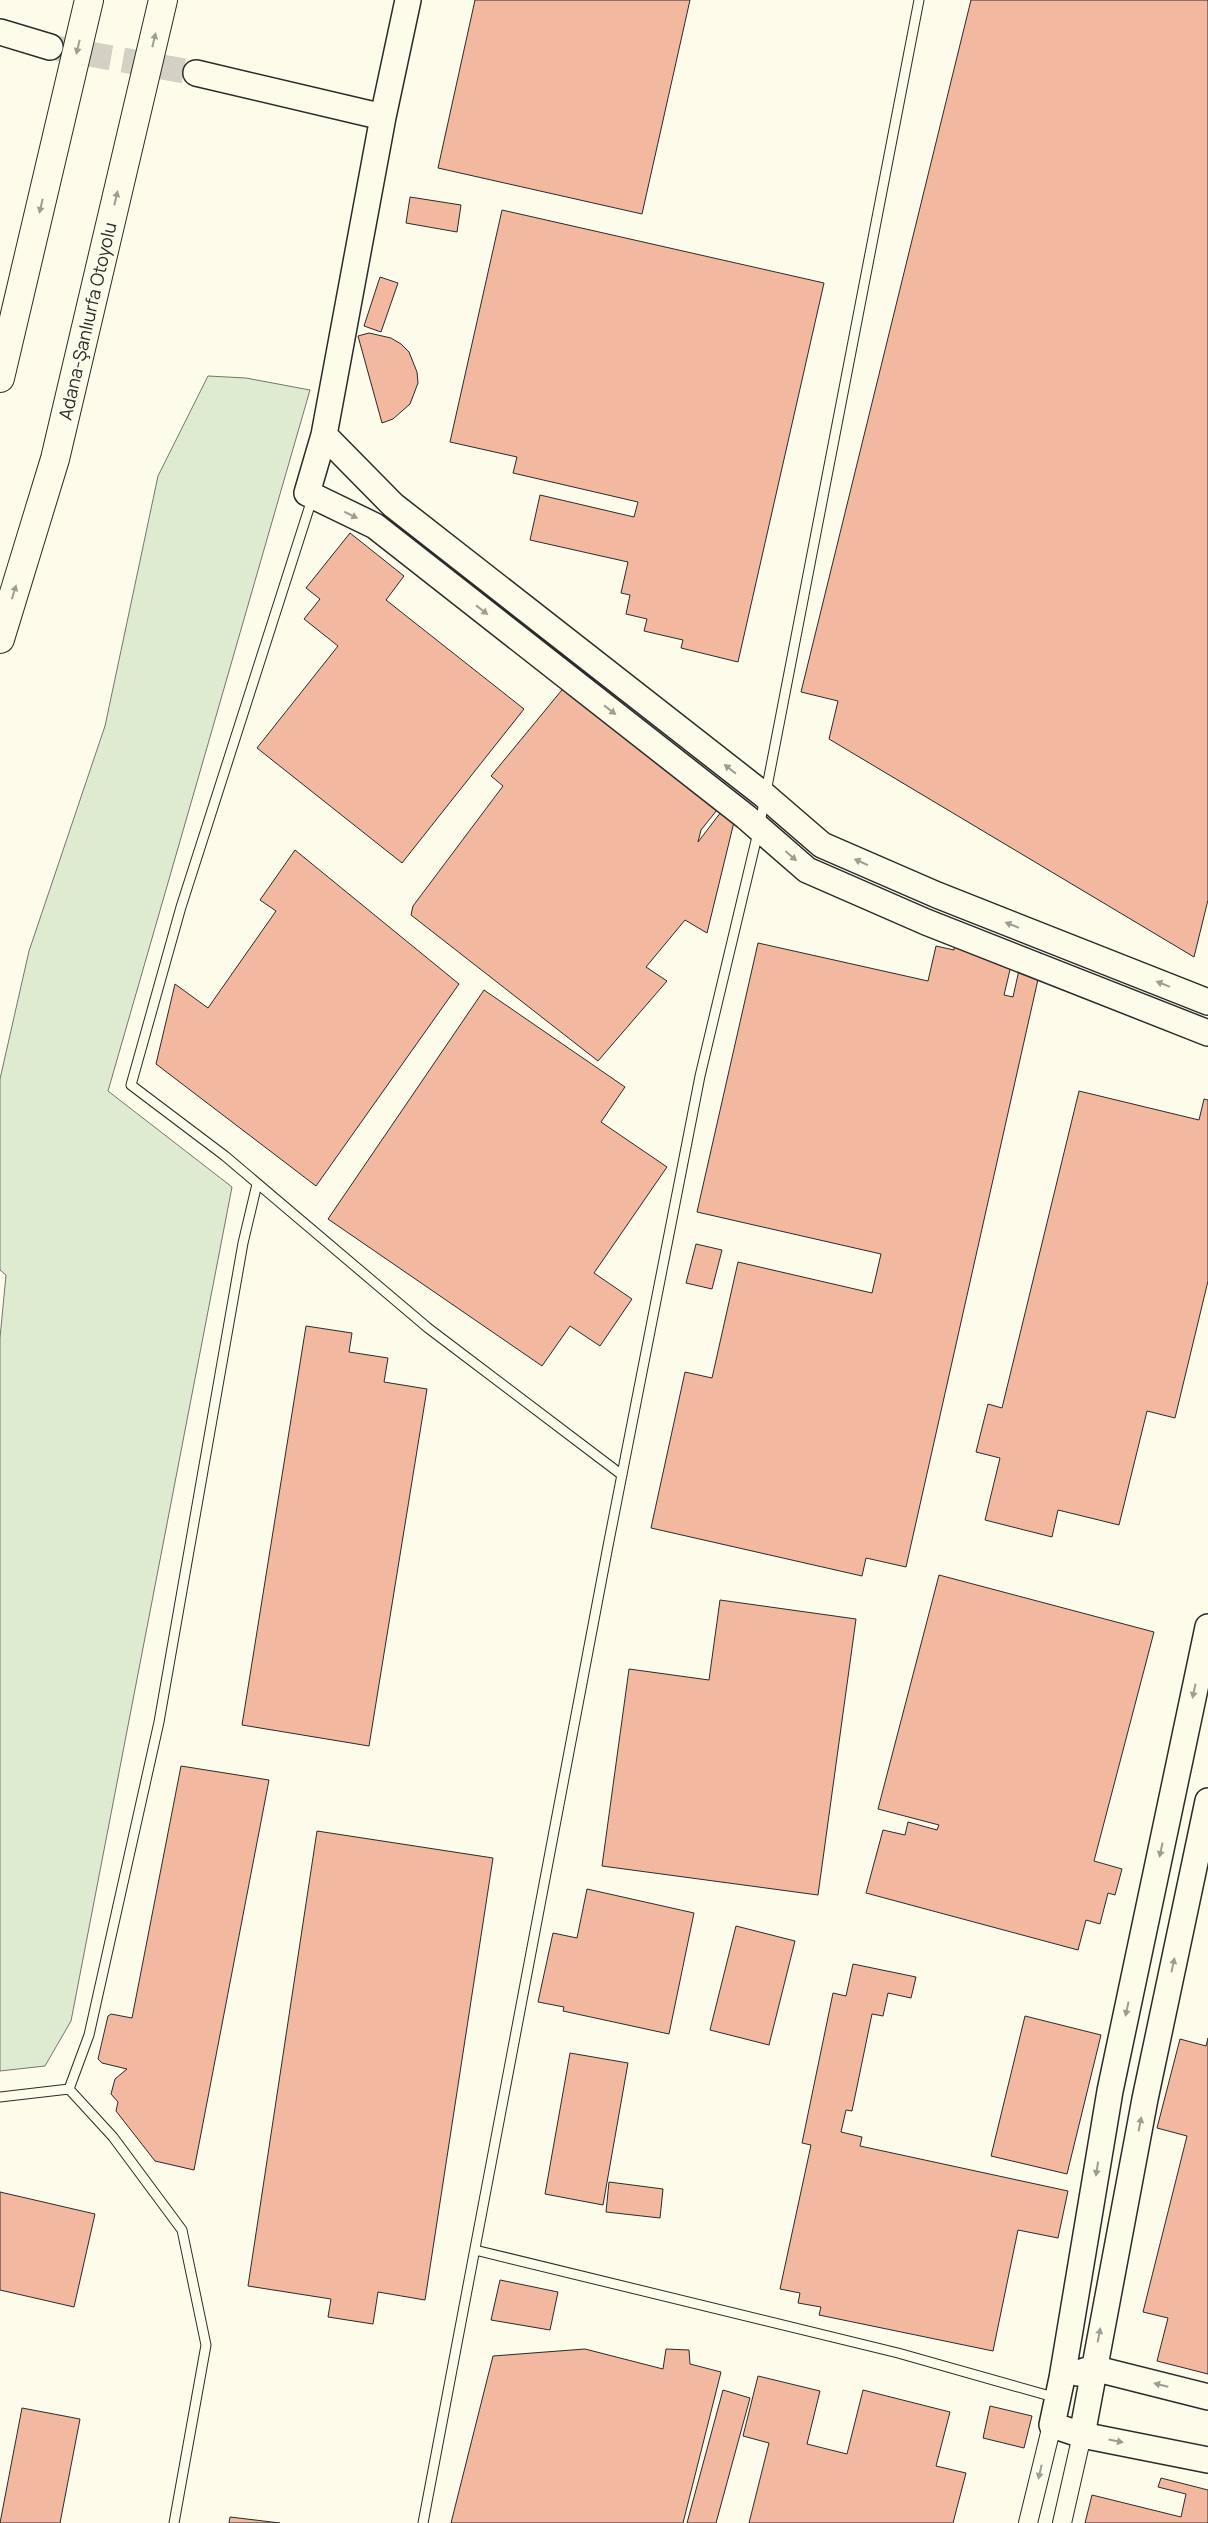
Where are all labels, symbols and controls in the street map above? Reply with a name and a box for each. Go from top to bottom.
one-way arrow [150,32,158,47]
one-way arrow [74,40,82,55]
one-way arrow [112,190,120,205]
one-way arrow [37,198,45,213]
street label: Adana-Şanlıurfa Otoyolu [53,220,121,422]
one-way arrow [344,511,358,519]
one-way arrow [11,584,19,599]
one-way arrow [475,605,489,615]
one-way arrow [603,705,617,715]
one-way arrow [724,763,737,774]
one-way arrow [784,850,796,862]
one-way arrow [854,858,868,866]
one-way arrow [1004,921,1019,928]
one-way arrow [1156,980,1170,988]
one-way arrow [1190,1684,1198,1700]
one-way arrow [1157,1843,1165,1858]
one-way arrow [1169,1957,1177,1972]
one-way arrow [1123,2002,1131,2017]
one-way arrow [1136,2116,1144,2131]
one-way arrow [1092,2161,1100,2177]
one-way arrow [1096,2326,1104,2342]
one-way arrow [1153,2381,1168,2389]
one-way arrow [1108,2438,1124,2446]
one-way arrow [1036,2465,1044,2480]

